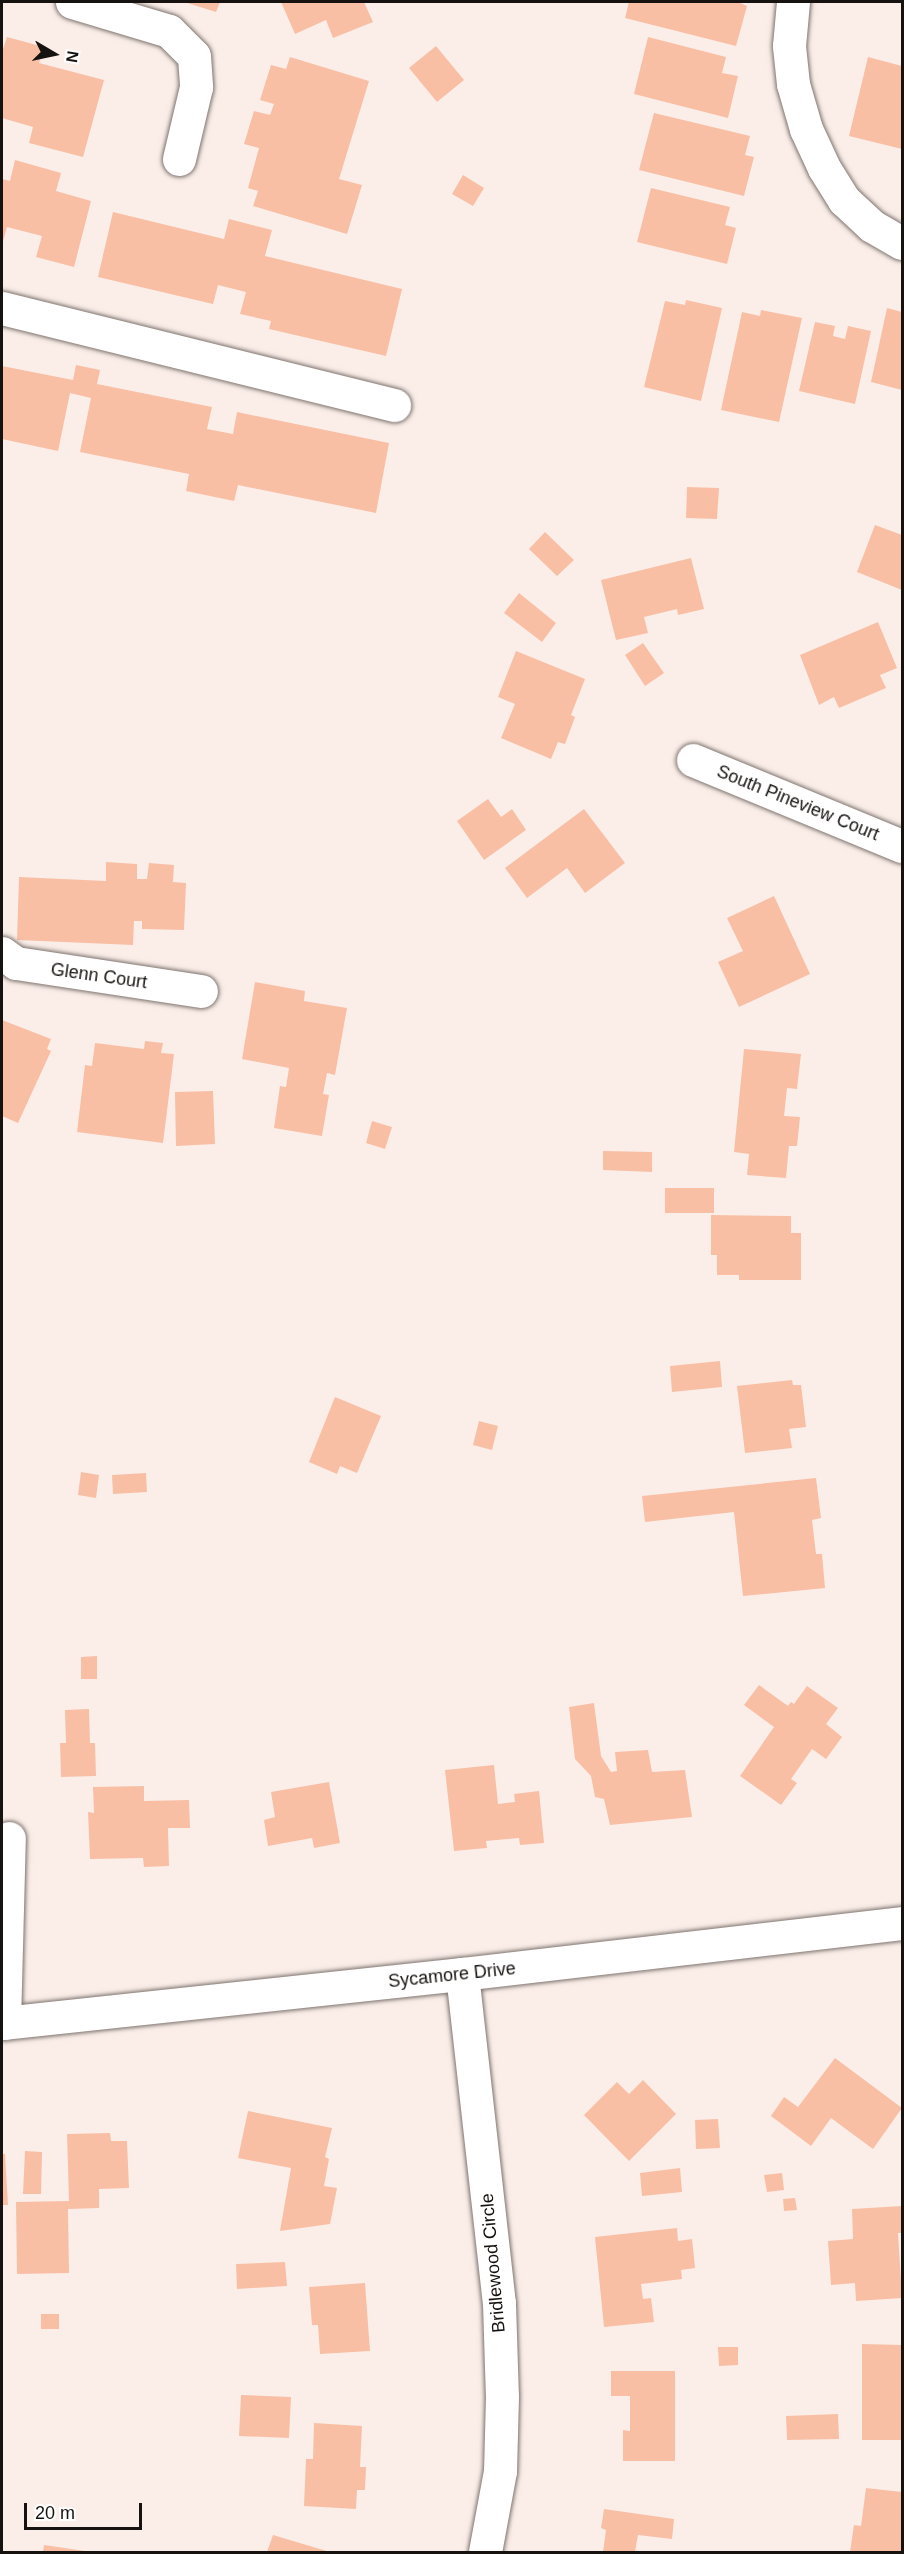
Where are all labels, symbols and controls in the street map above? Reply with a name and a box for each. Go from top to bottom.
north arrow [24,24,84,84]
text: N [63,50,82,64]
street label: South Pineview Court [714,761,882,845]
street label: Glenn Court [49,959,149,993]
street label: Sycamore Drive [387,1958,517,1992]
street label: Bridlewood Circle [476,2192,510,2334]
scale bar [27,2491,146,2529]
text: 20 m [35,2503,75,2523]

